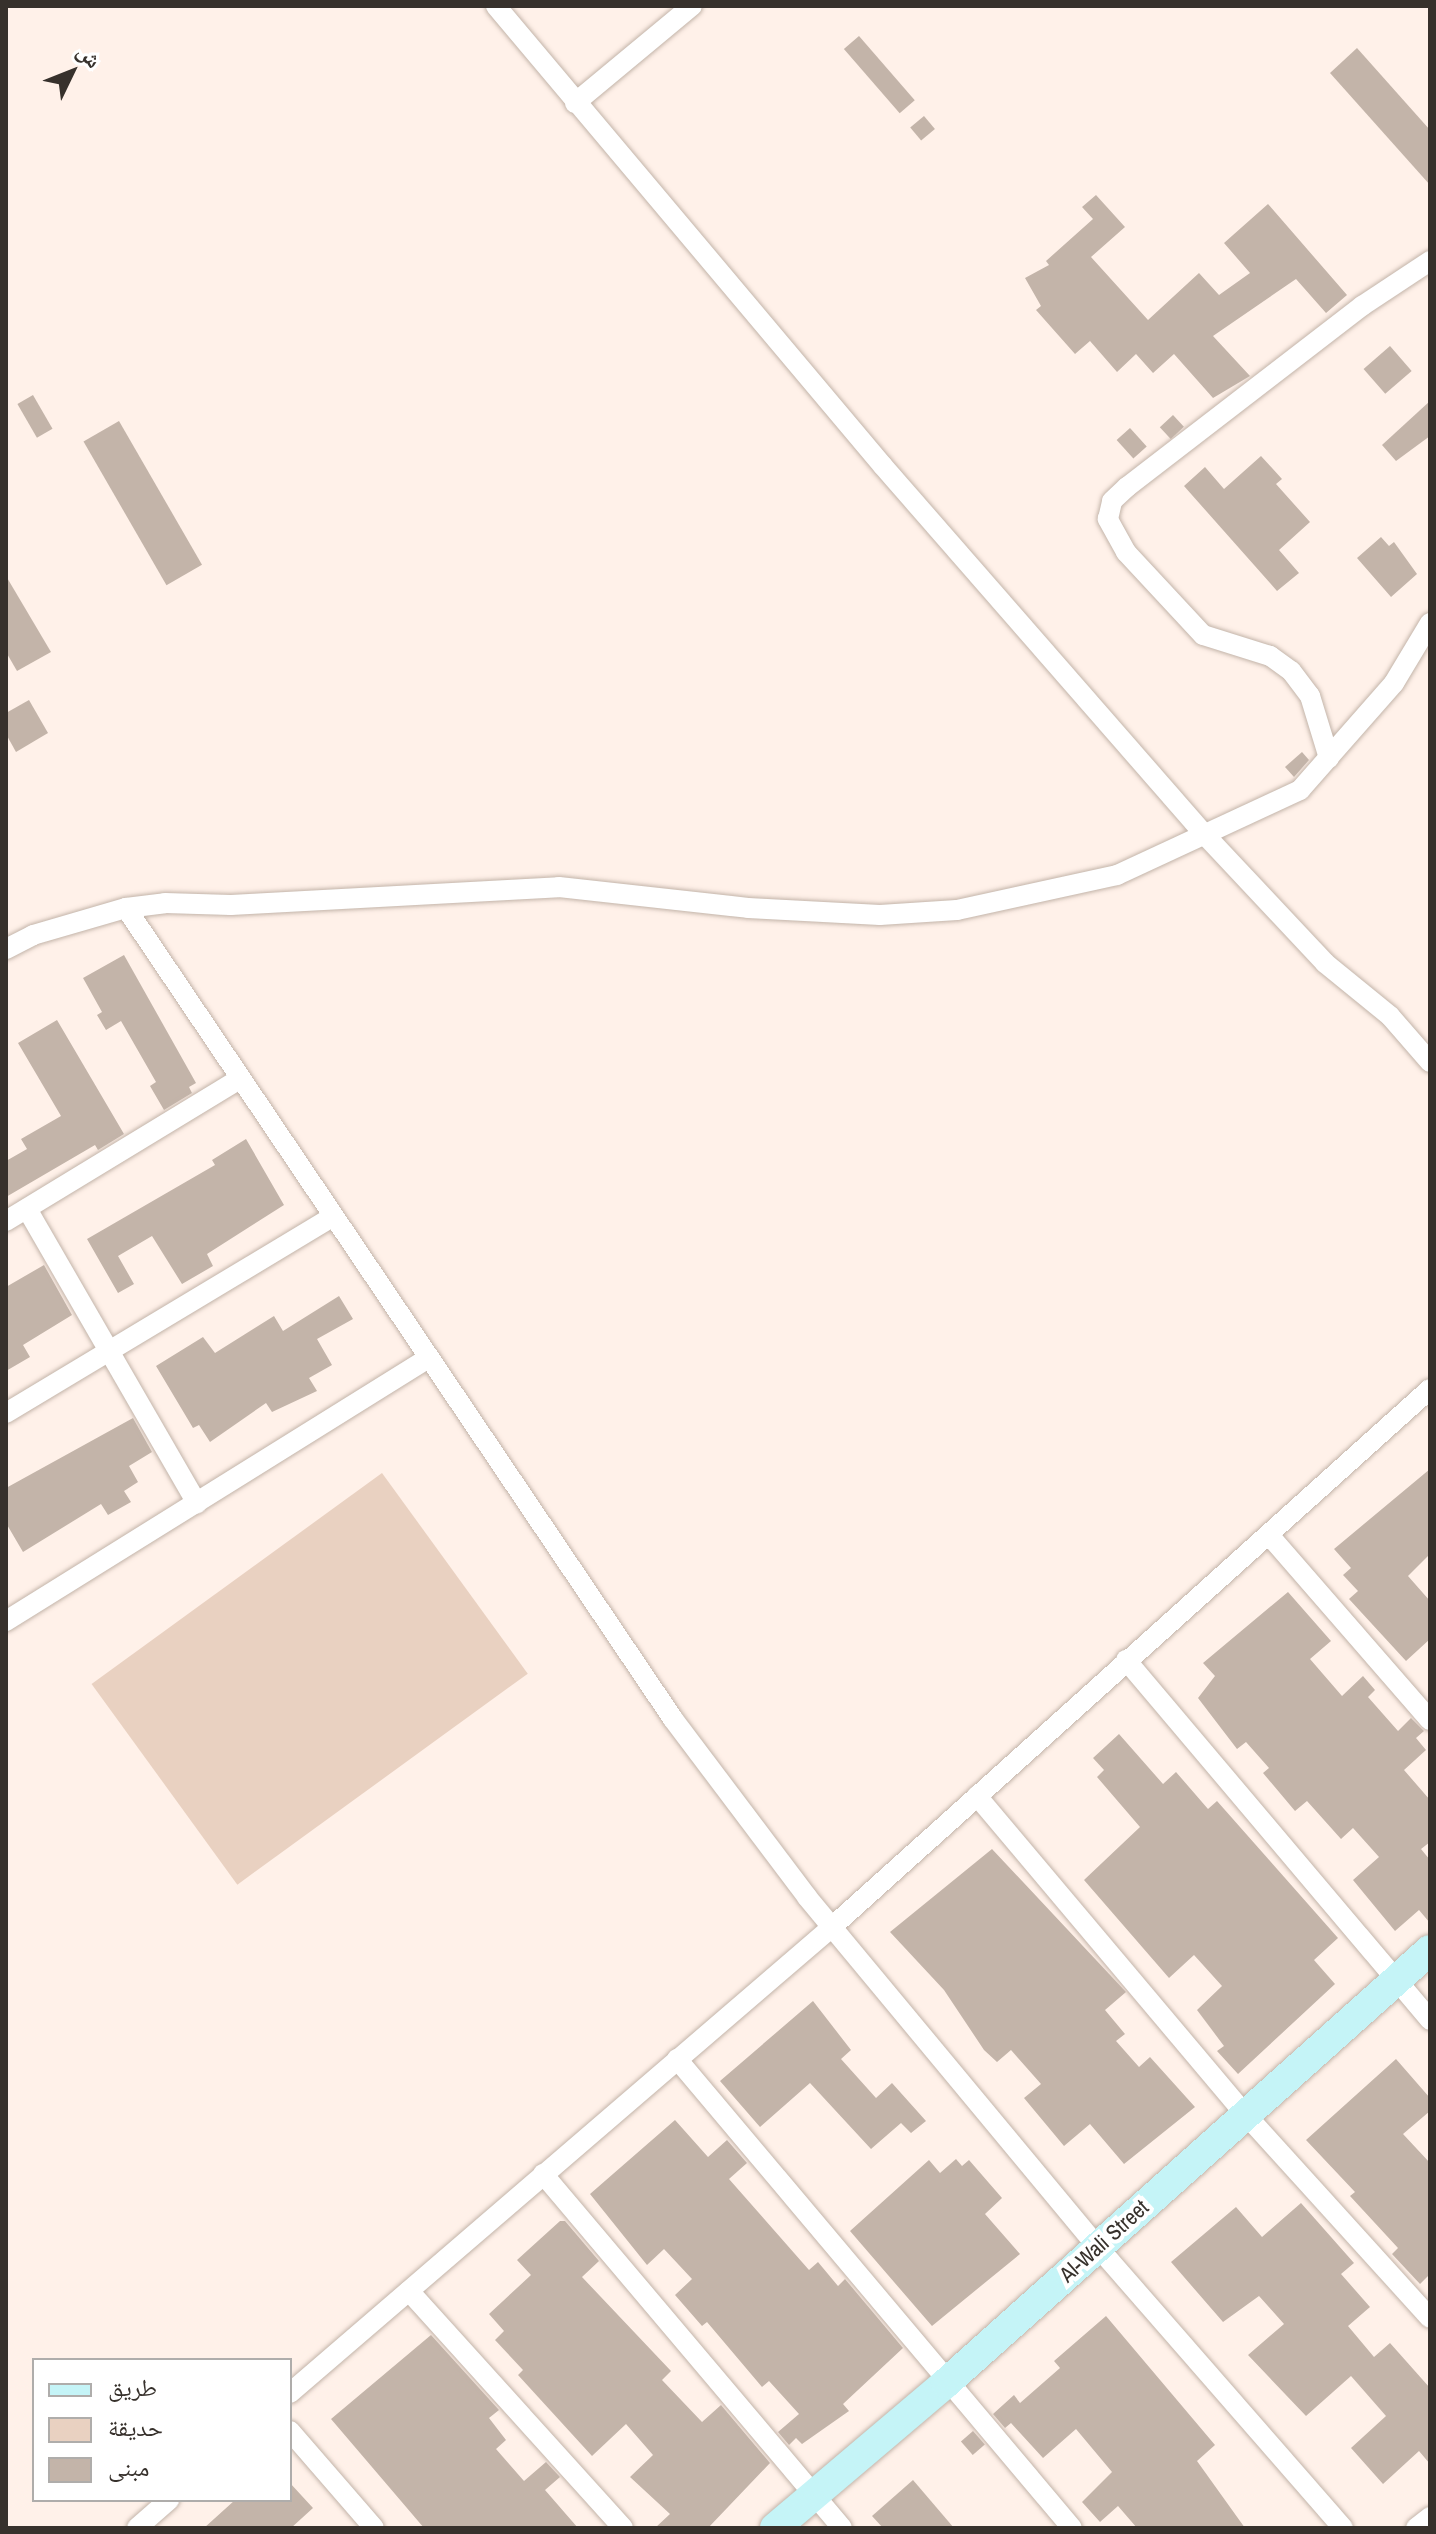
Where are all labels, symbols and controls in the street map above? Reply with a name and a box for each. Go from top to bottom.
north arrow [32,32,112,112]
text: ش [71,37,108,74]
street label: Al-Wali Street [1054,2194,1154,2288]
legend [32,2358,292,2502]
text: طريق [108,2371,157,2403]
text: حديقة [108,2411,163,2443]
text: مبنى [108,2451,149,2483]

